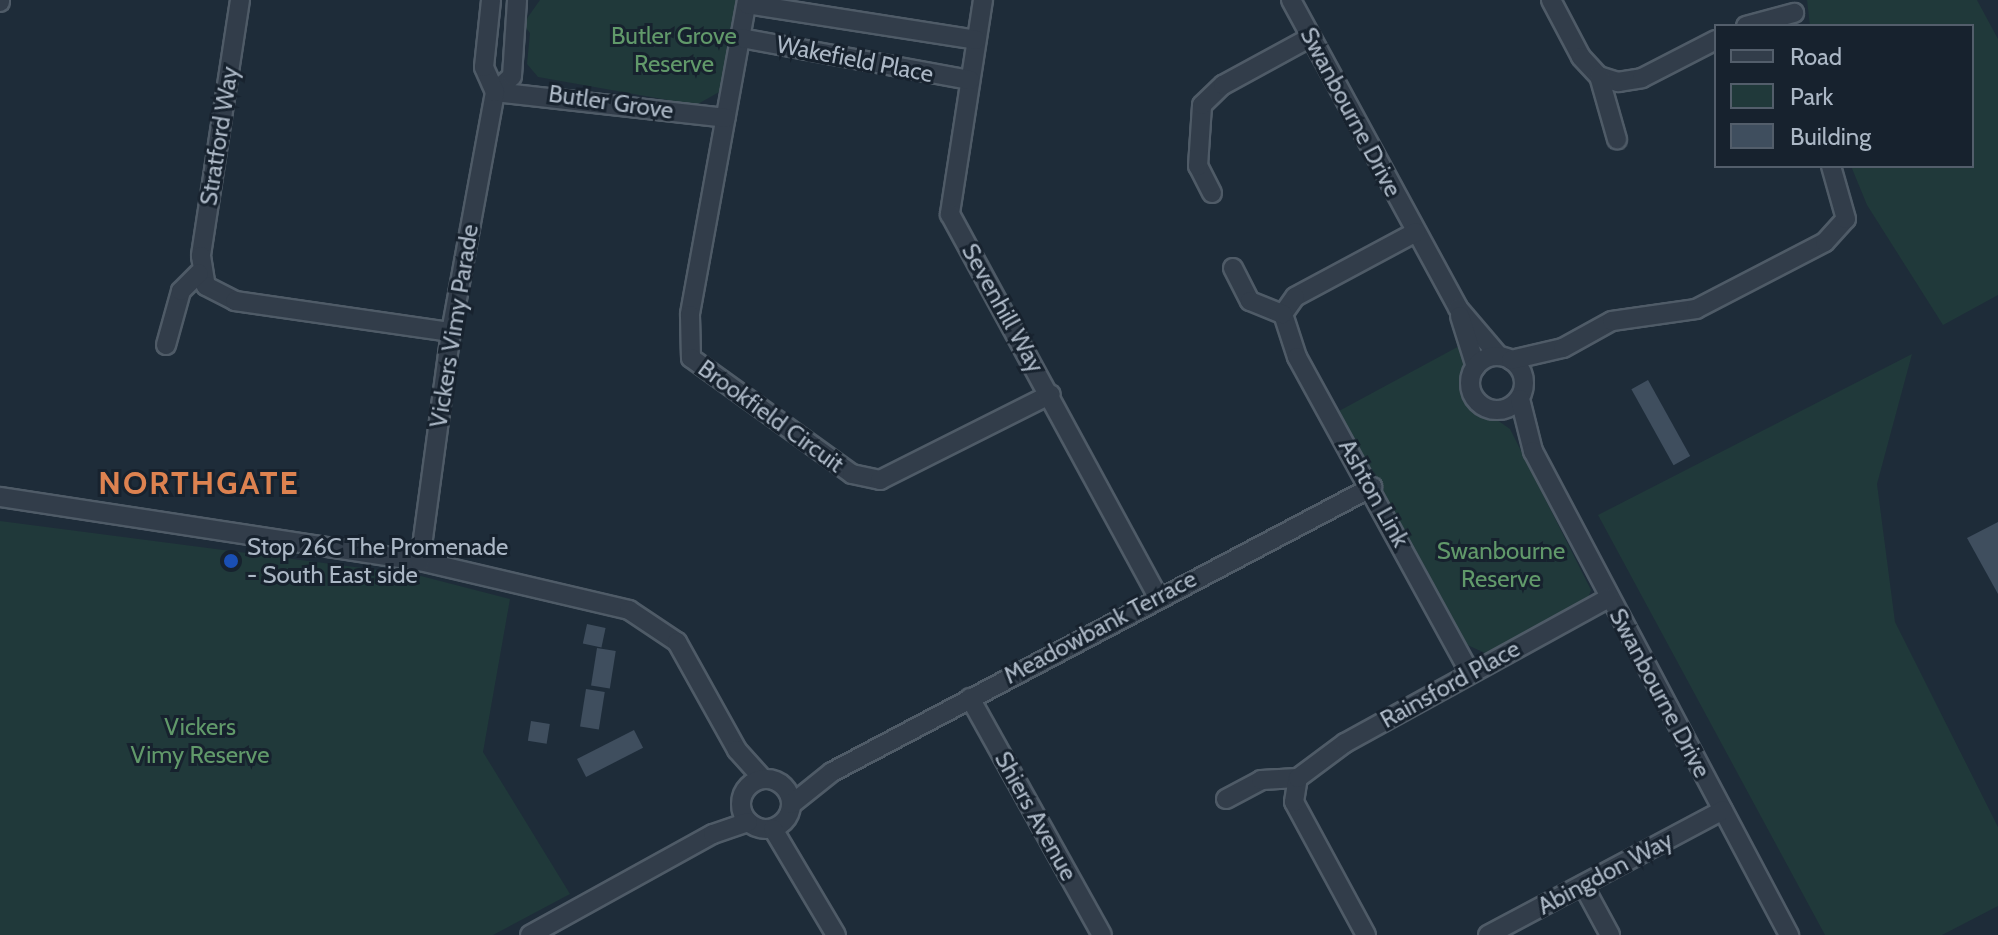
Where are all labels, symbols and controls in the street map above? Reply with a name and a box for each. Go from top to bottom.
park label: Butler Grove Reserve [611,22,737,78]
street label: Swanbourne Drive [1294,22,1408,202]
legend [1714,24,1974,168]
street label: Wakefield Place [774,30,936,88]
text: Road [1790,42,1842,71]
street label: Stratford Way [194,64,244,208]
street label: Butler Grove [547,79,675,125]
text: Park [1790,82,1833,111]
text: Building [1790,122,1871,151]
street label: Vickers Vimy Parade [424,222,484,430]
street label: Sevenhill Way [956,238,1050,378]
street label: Brookfield Circuit [693,354,849,478]
street label: Ashton Link [1333,434,1415,552]
district label: NORTHGATE [98,464,300,502]
place label: Stop 26C The Promenade - South East side [247,533,508,589]
park label: Swanbourne Reserve [1437,537,1565,593]
marker: Stop 26C The Promenade - South East side [222,552,240,570]
street label: Meadowbank Terrace [999,564,1201,690]
street label: Swanbourne Drive [1603,603,1717,783]
street label: Rainsford Place [1375,634,1525,734]
park label: Vickers Vimy Reserve [130,713,270,769]
street label: Shiers Avenue [989,746,1083,886]
street label: Abingdon Way [1533,825,1677,921]

